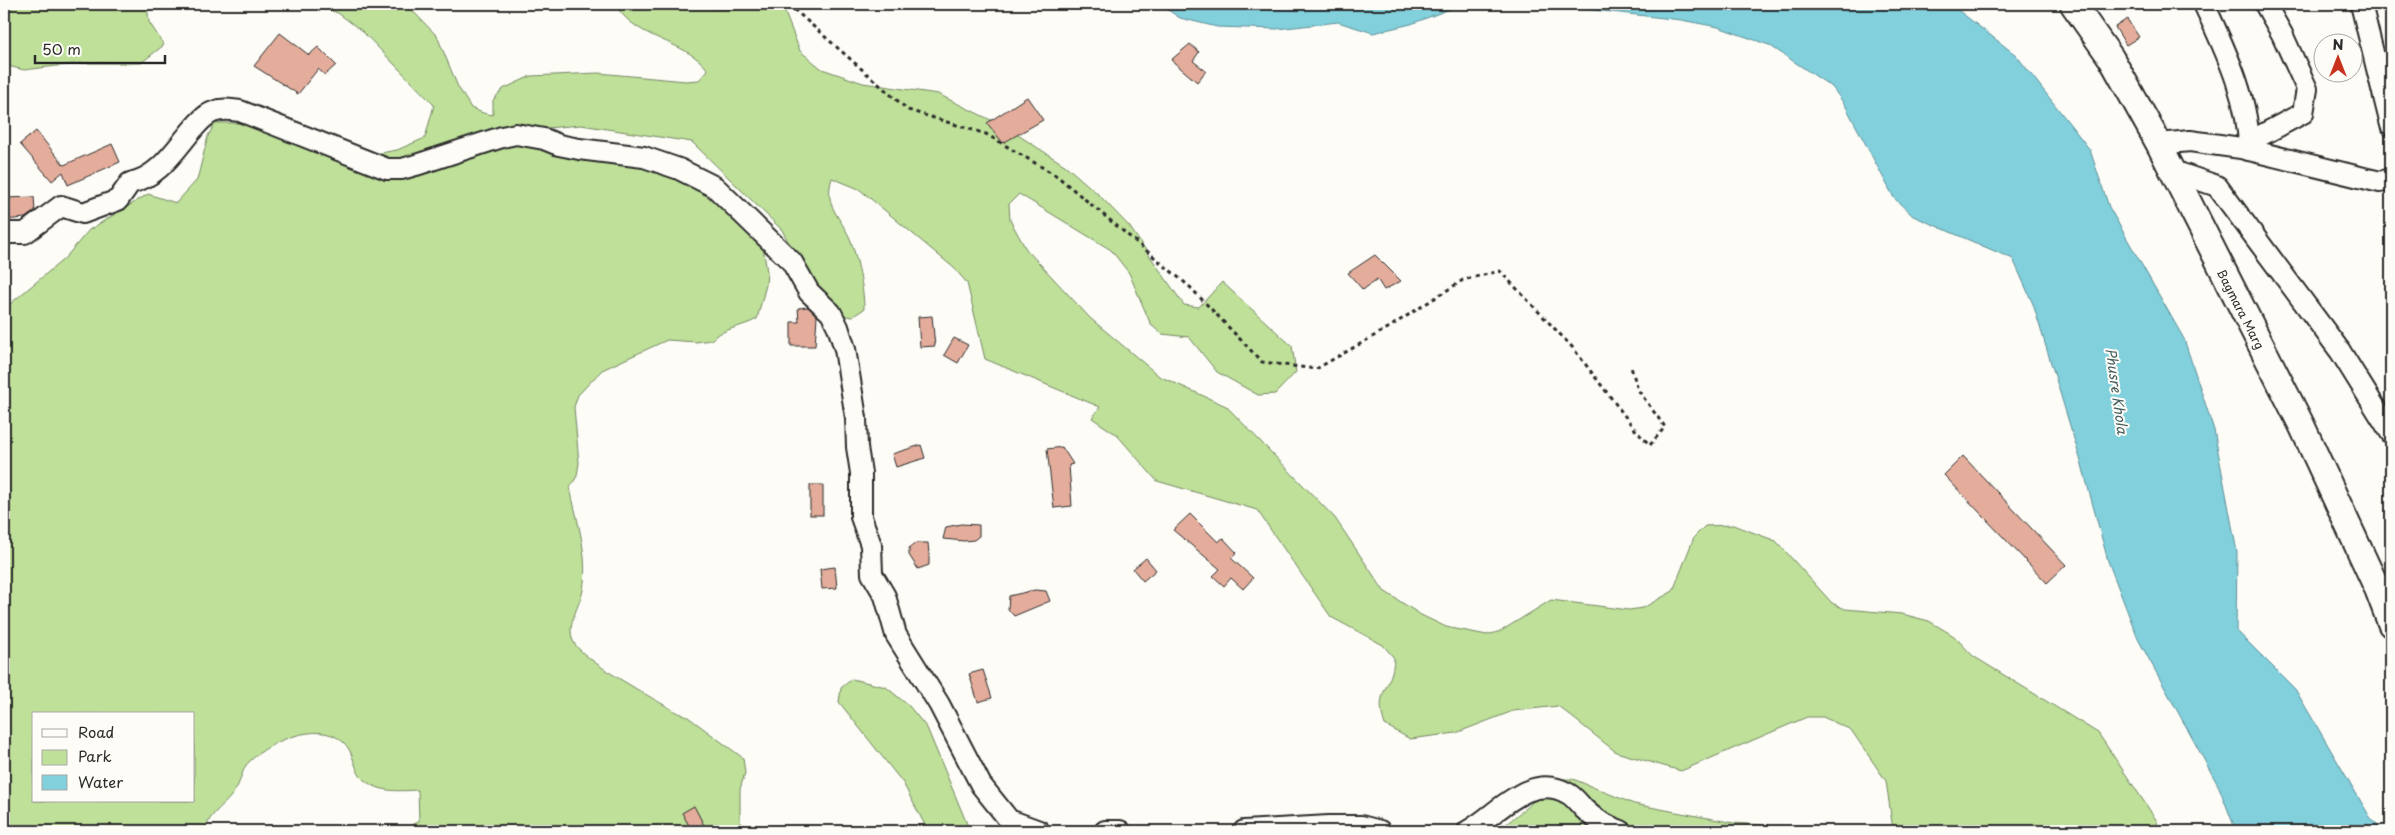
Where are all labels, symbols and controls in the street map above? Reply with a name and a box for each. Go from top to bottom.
scale bar [35,32,165,64]
north arrow [2312,32,2362,82]
text: N [2332,34,2344,55]
text: 50 m [42,37,81,60]
street label: Bagmara Marg [2213,266,2269,352]
water label: Phusre Khola [2101,347,2134,436]
legend [32,712,195,802]
text: Road [78,720,114,743]
text: Park [78,744,112,767]
text: Water [78,770,123,793]

